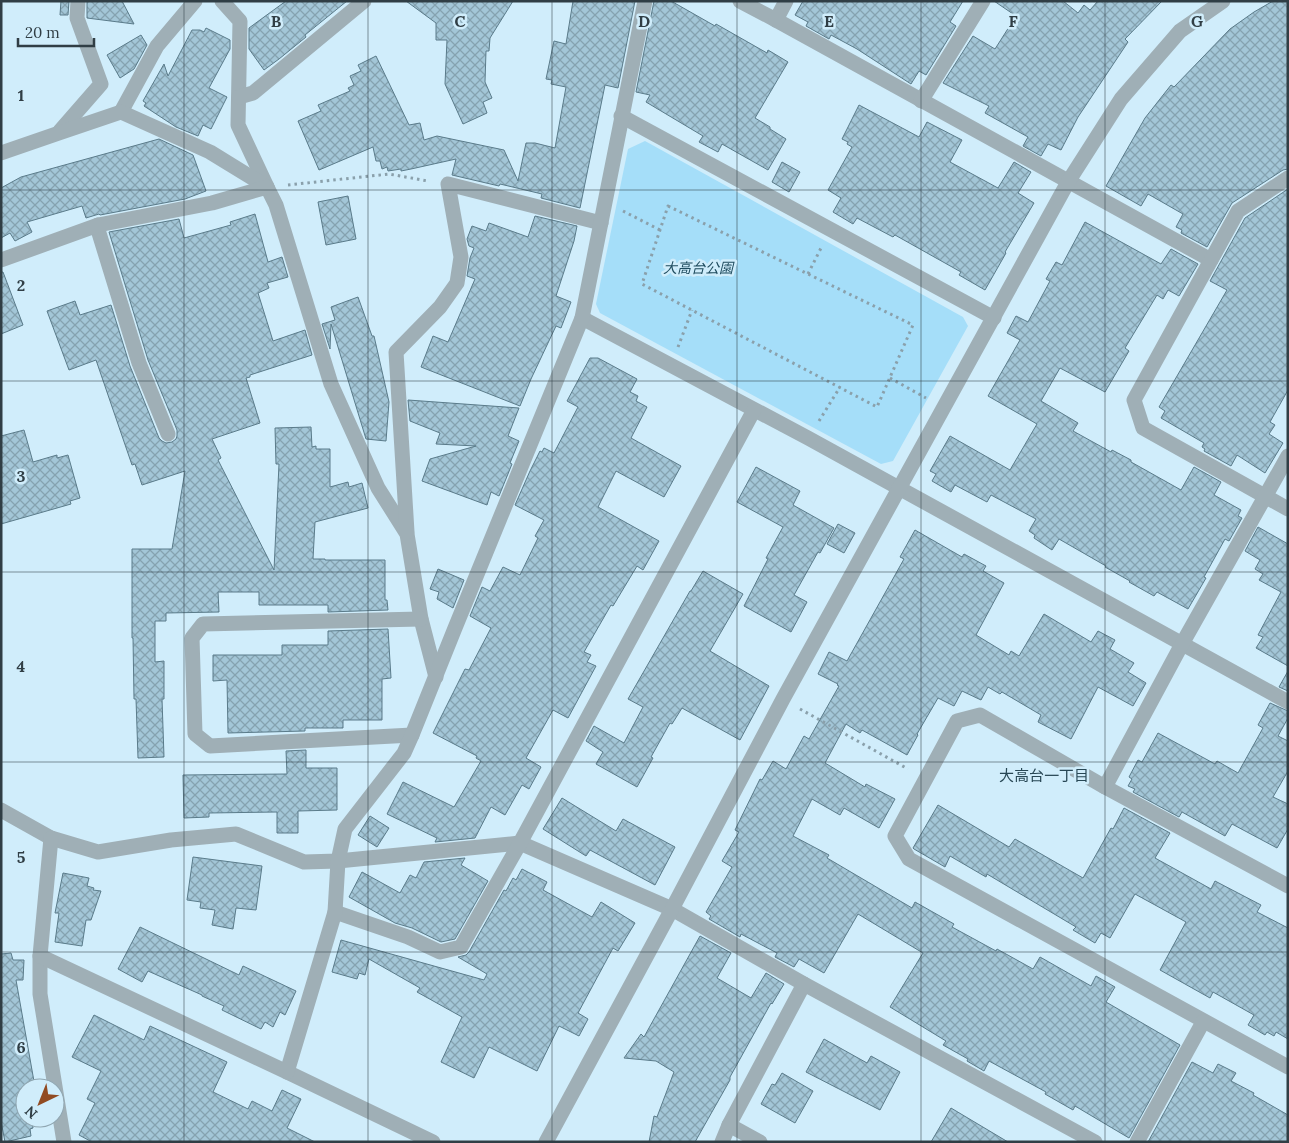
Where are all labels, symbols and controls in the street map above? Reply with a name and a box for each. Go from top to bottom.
text: B [271,11,282,31]
text: C [454,11,466,31]
text: D [638,11,650,31]
text: E [824,11,834,31]
text: F [1008,11,1018,31]
text: G [1191,11,1203,31]
scale bar [18,15,94,47]
text: 20 m [25,23,60,42]
text: 1 [18,85,24,105]
park label: 大高台公園 [663,259,735,277]
text: 2 [17,275,25,295]
text: 3 [17,466,26,486]
text: 4 [17,656,26,676]
district label: 大高台一丁目 [999,766,1089,785]
text: 5 [17,847,26,867]
text: 6 [16,1037,26,1057]
north arrow [15,1078,65,1128]
text: N [21,1102,41,1123]

